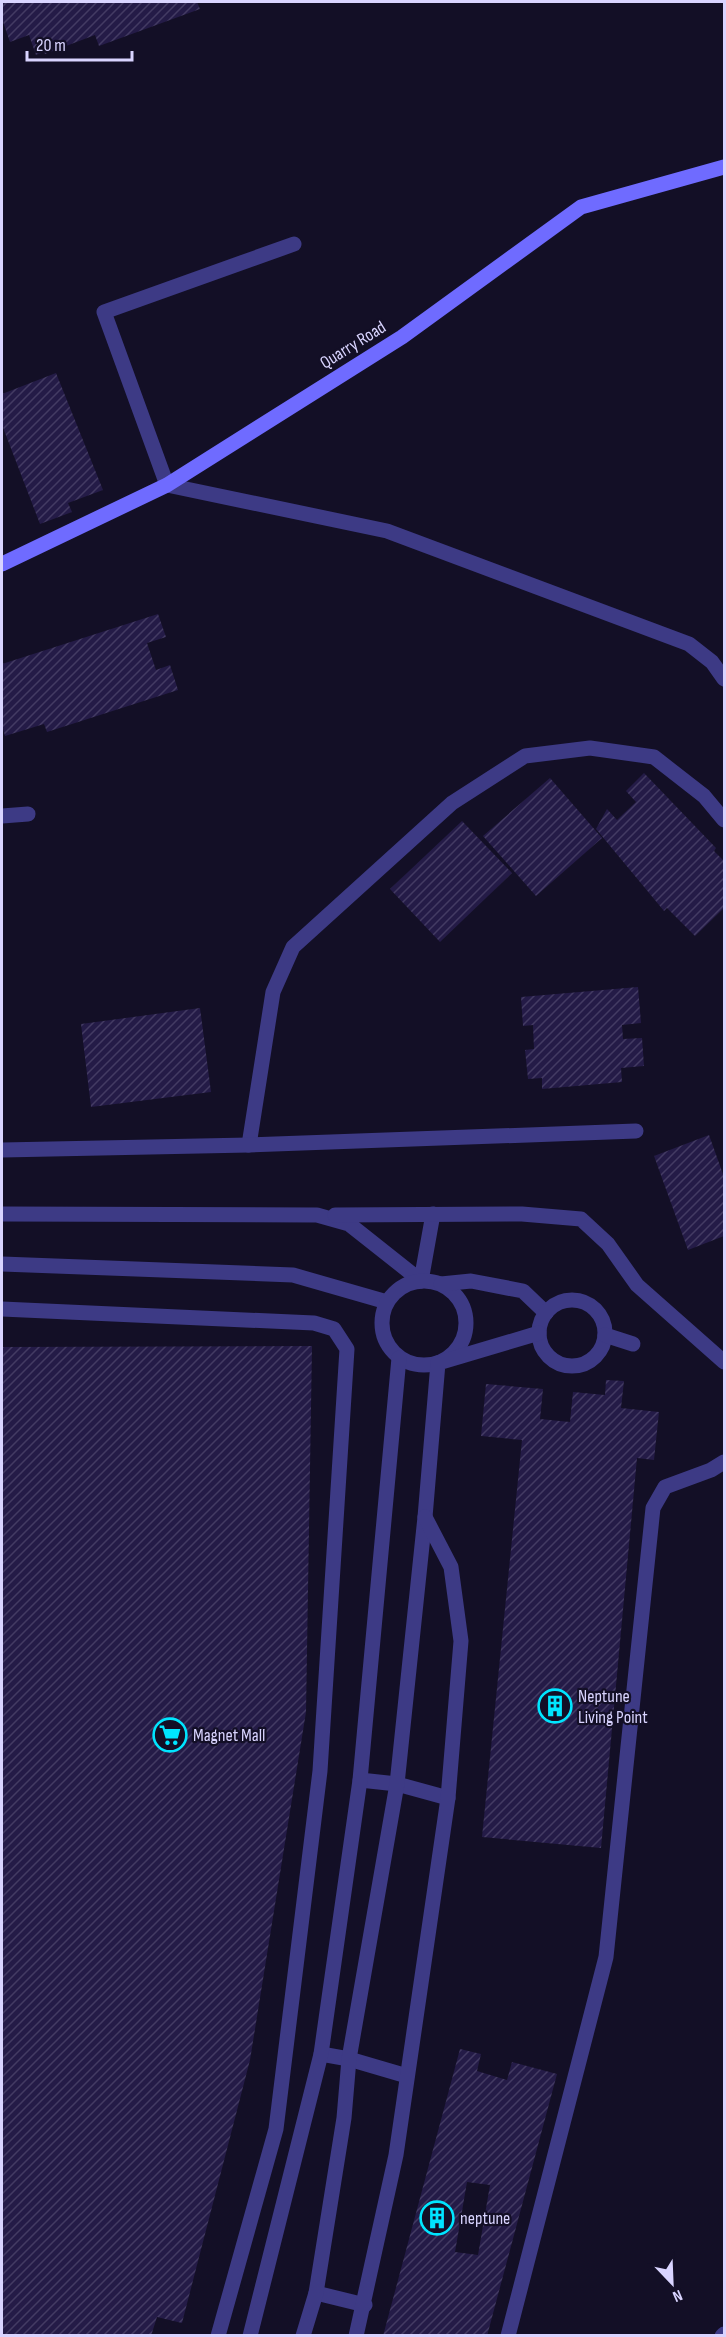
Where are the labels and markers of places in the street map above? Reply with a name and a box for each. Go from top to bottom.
place label: Neptune Living Point [578,1686,648,1728]
building icon: Neptune Living Point [537,1688,573,1724]
supermarket icon: Magnet Mall [152,1717,188,1753]
place label: Magnet Mall [193,1725,265,1746]
building icon: neptune [419,2200,455,2236]
place label: neptune [460,2208,510,2229]

